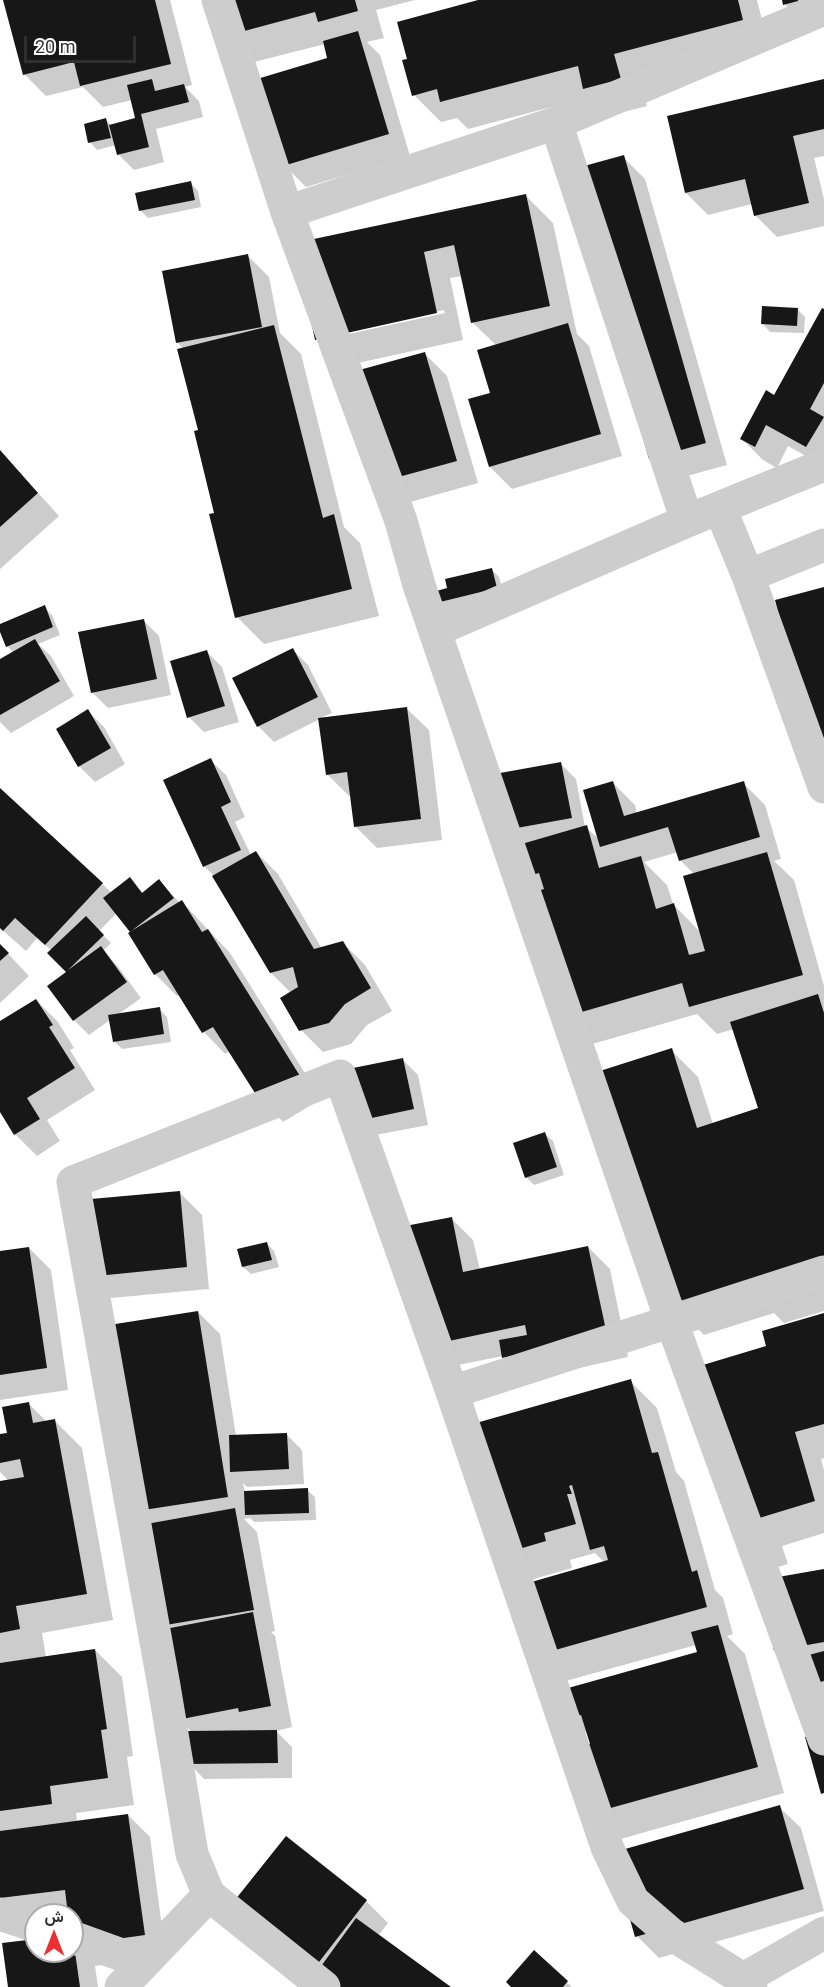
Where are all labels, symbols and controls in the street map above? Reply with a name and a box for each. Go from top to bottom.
scale bar [27,24,140,62]
text: 20 m [35,36,75,57]
north arrow [24,1903,84,1963]
text: ش [44,1907,64,1926]

